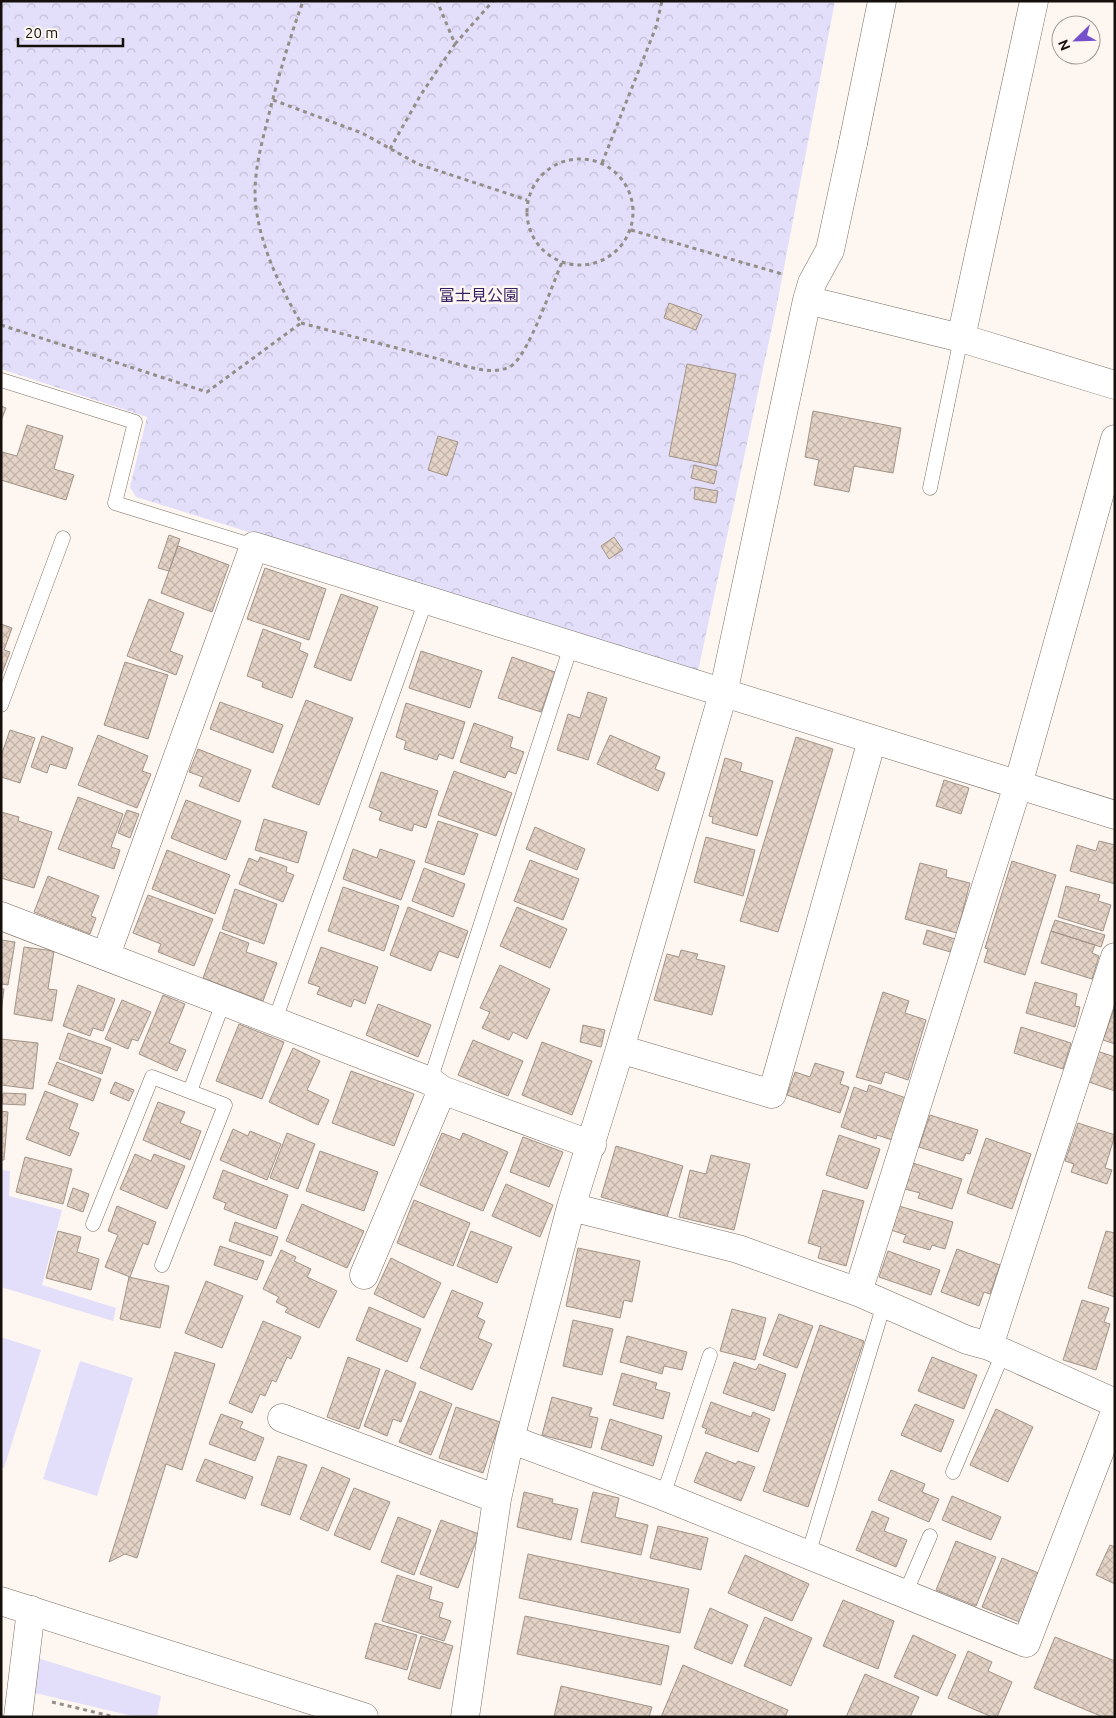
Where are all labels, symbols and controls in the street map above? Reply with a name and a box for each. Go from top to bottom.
scale bar [18,15,122,47]
north arrow [1051,15,1101,65]
text: 20 m [25,24,58,41]
text: N [1055,37,1073,53]
park label: 富士見公園 [439,286,519,304]

